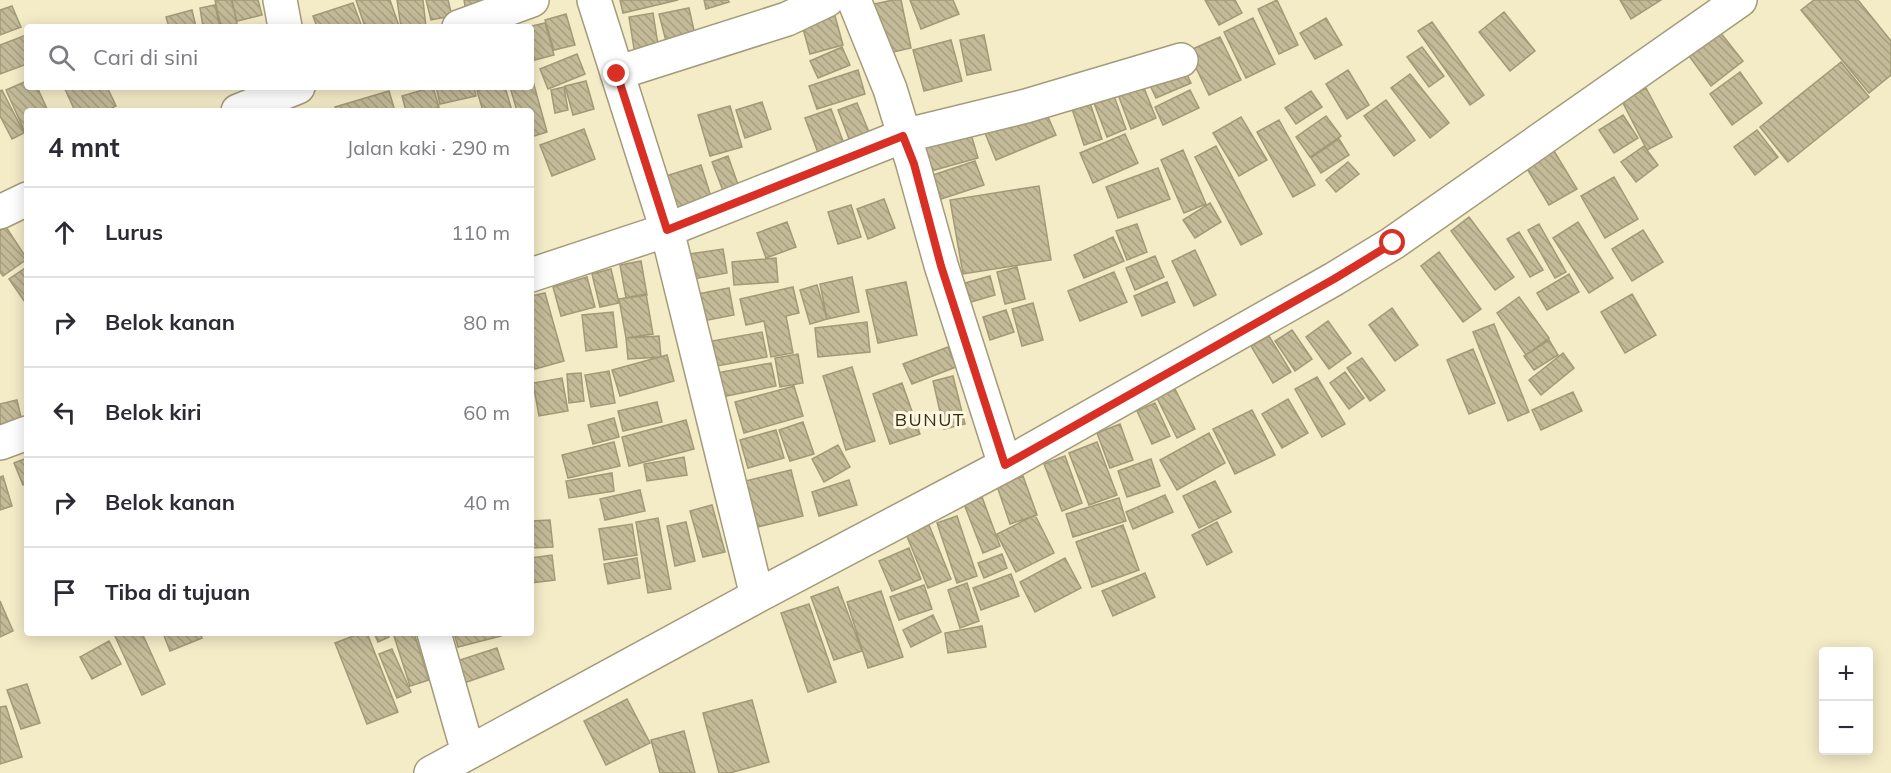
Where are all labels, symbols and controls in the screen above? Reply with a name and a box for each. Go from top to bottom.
search box [24,24,534,90]
icon: search [45,41,78,74]
text: Cari di sini [93,43,198,71]
route end [603,60,629,86]
text: 4 mnt [48,131,120,164]
text: Jalan kaki · 290 m [347,135,510,160]
icon: ahead [48,216,81,249]
text: Lurus [105,218,163,246]
text: 110 m [451,220,510,245]
route start [1379,229,1405,255]
icon: right [48,306,81,339]
text: Belok kanan [105,308,235,336]
text: 80 m [463,310,510,335]
icon: left [48,396,81,429]
text: Belok kiri [105,398,201,426]
text: 60 m [463,400,510,425]
district label: BUNUT [895,408,965,431]
icon: right [48,486,81,519]
text: Belok kanan [105,488,235,516]
text: 40 m [463,490,510,515]
icon: arrive [48,576,81,609]
text: Tiba di tujuan [105,578,250,606]
map controls [1819,647,1873,755]
button: + [1819,647,1873,701]
button: − [1819,701,1873,755]

